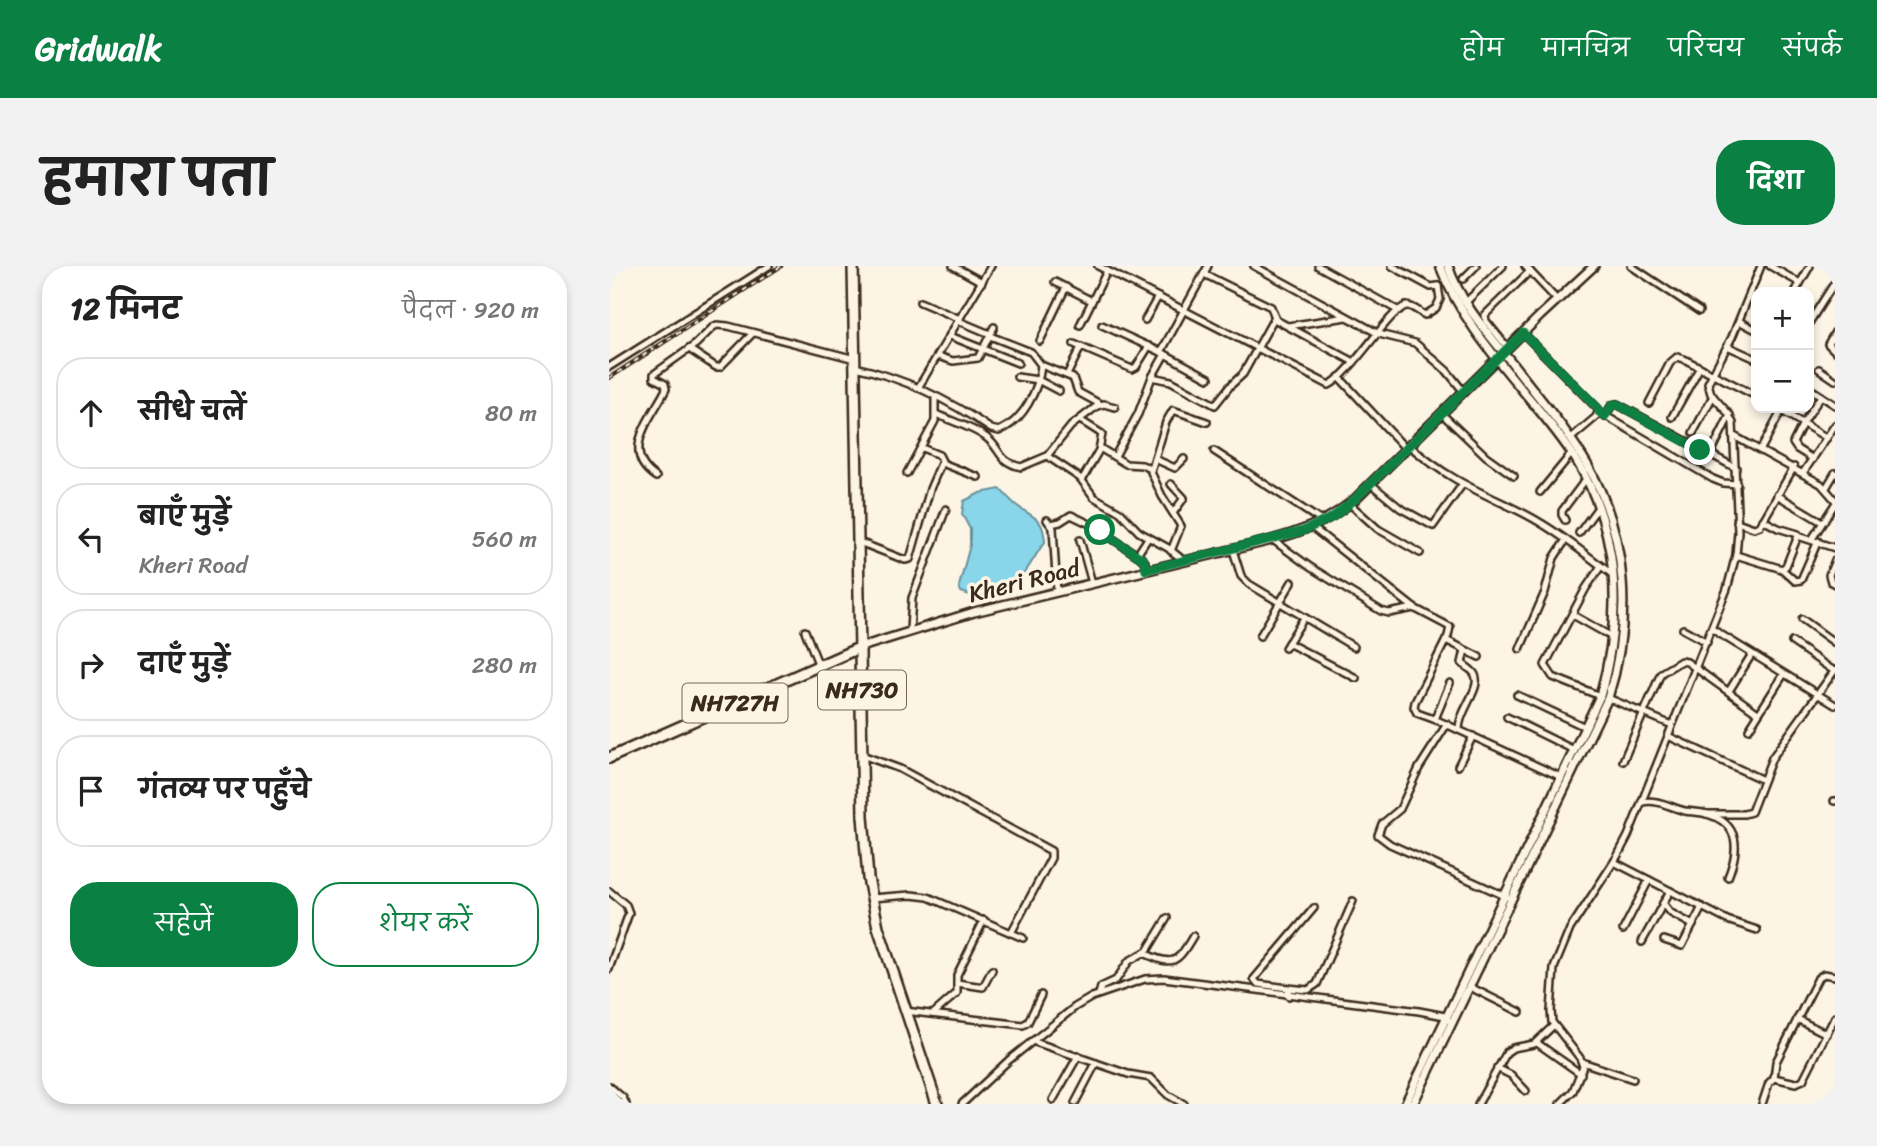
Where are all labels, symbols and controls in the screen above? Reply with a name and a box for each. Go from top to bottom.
text: Gridwalk [35,20,162,78]
text: होम [1461,27,1504,69]
text: मानचित्र [1542,27,1630,69]
text: परिचय [1668,27,1744,69]
text: संपर्क [1782,27,1842,69]
text: हमारा पता [42,135,273,222]
button: दिशा [1716,140,1835,225]
text: 12 मिनट [70,282,181,336]
map controls [1751,287,1814,413]
button: + [1751,287,1814,350]
text: पैदल · 920 m [402,290,539,331]
button: − [1751,350,1814,413]
text: सीधे चलें [139,388,246,434]
text: 80 m [485,393,537,434]
icon: ahead [72,394,110,432]
route end [1684,434,1715,465]
text: बाएँ मुड़ें [139,493,230,539]
route start [1084,514,1115,545]
text: 560 m [472,519,537,560]
icon: left [72,520,110,558]
text: Kheri Road [139,545,248,586]
street label: Kheri Road [964,547,1085,615]
text: दाएँ मुड़ें [139,640,230,686]
text: 280 m [472,645,537,686]
icon: right [72,646,110,684]
road number: NH730 [818,670,906,710]
road number: NH727H [683,684,787,723]
text: गंतव्य पर पहुँचे [139,766,311,812]
icon: arrive [72,772,110,810]
button: सहेजें [70,882,298,967]
button: शेयर करें [312,882,539,967]

